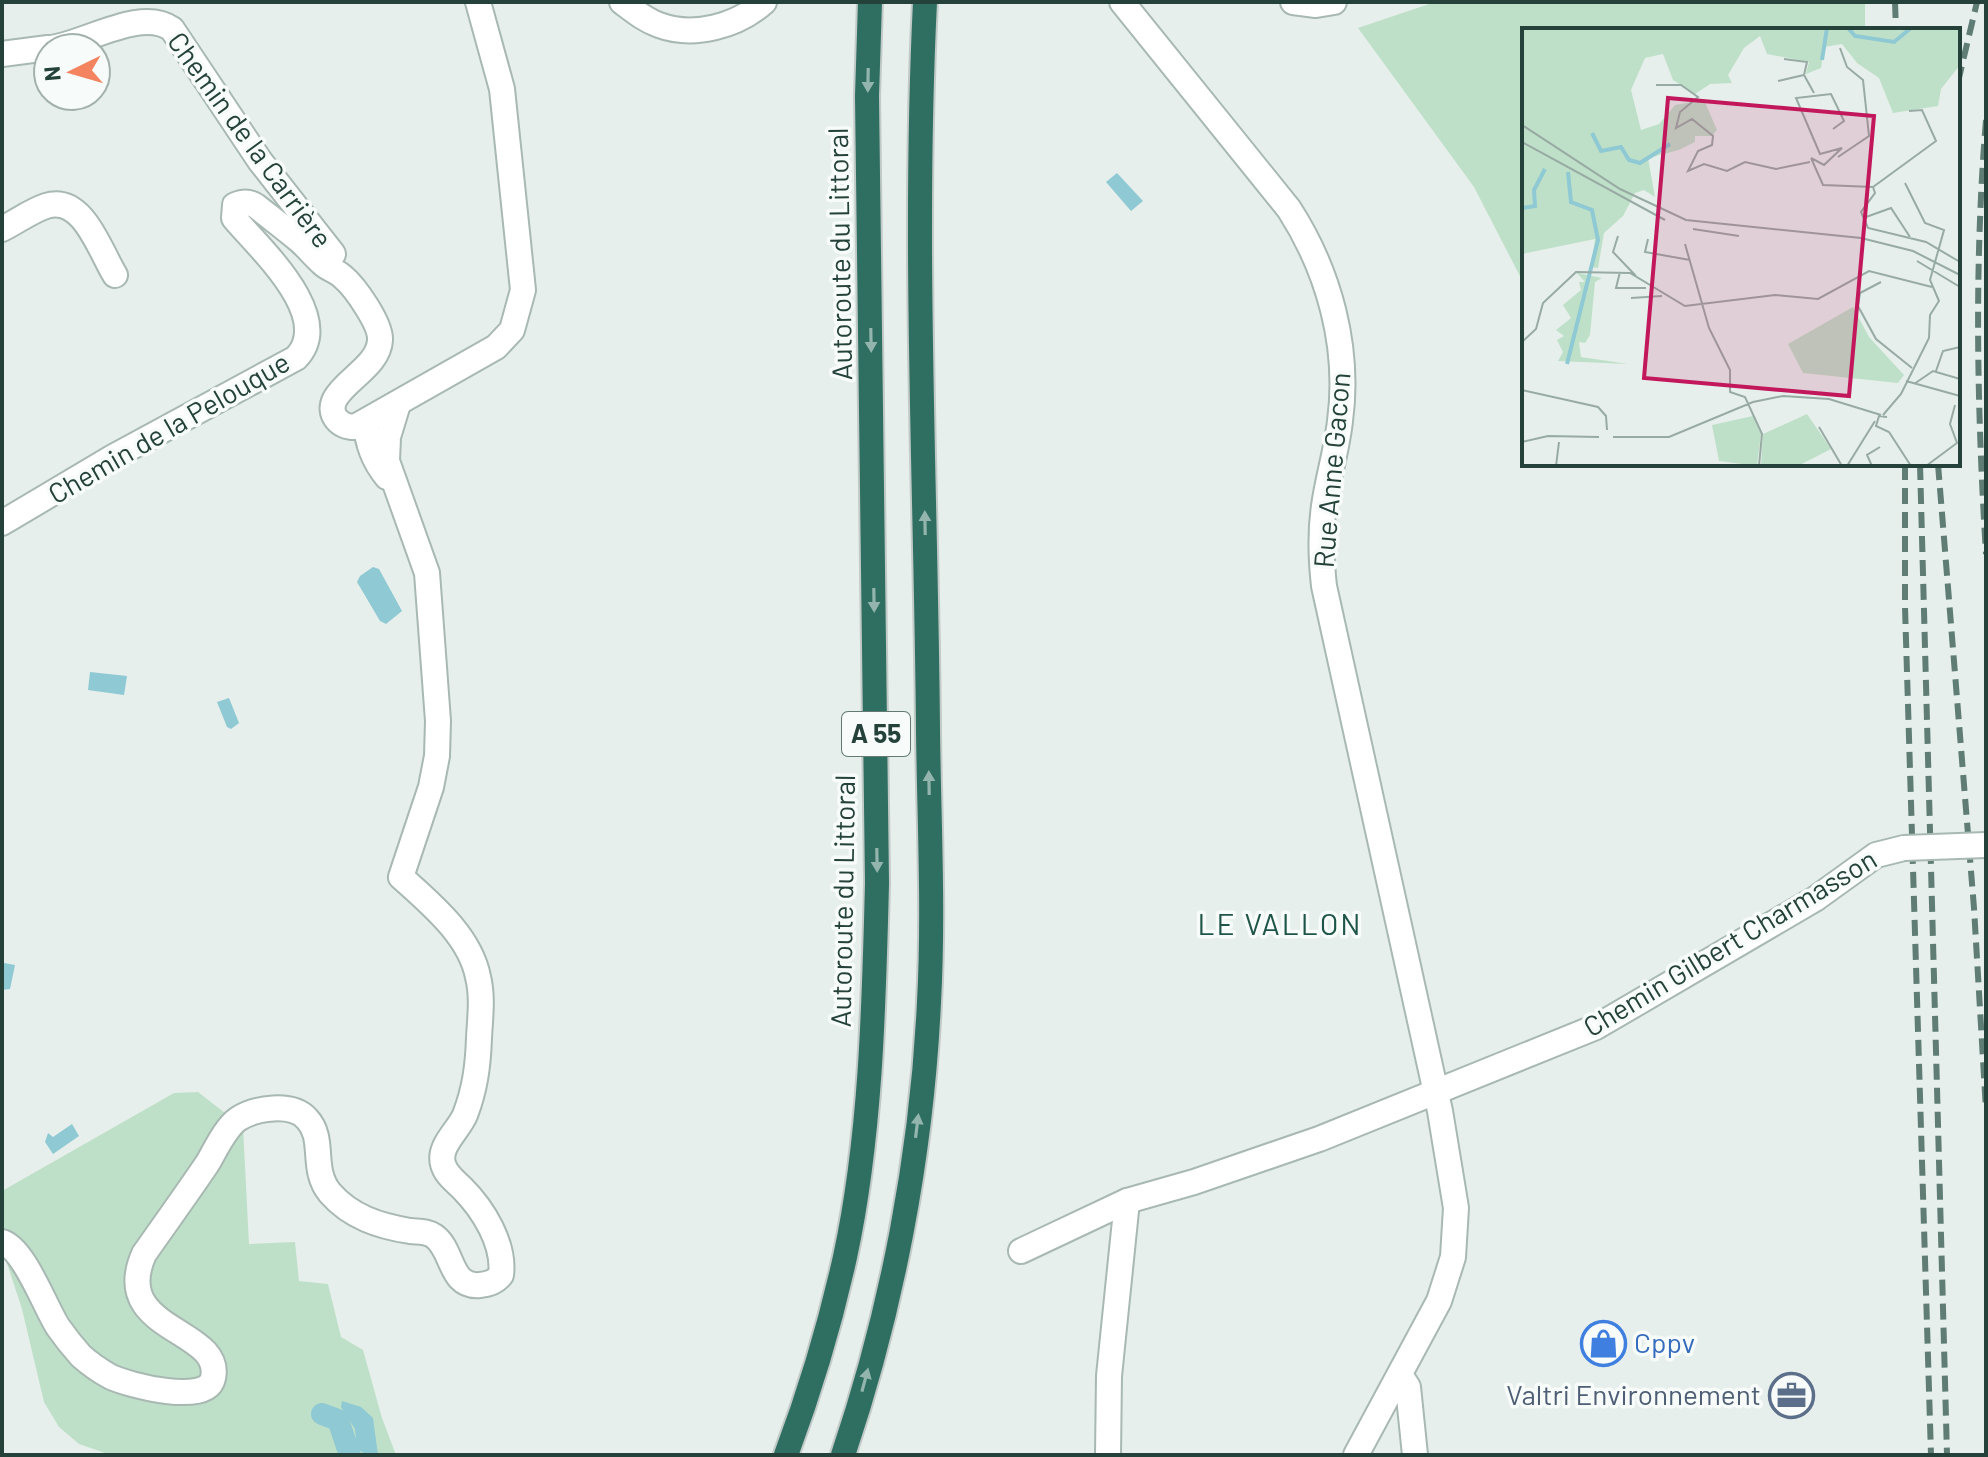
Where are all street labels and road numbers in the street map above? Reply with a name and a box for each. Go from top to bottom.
street label: Chemin de la Carrière [161,25,341,254]
street label: Autoroute du Littoral [820,127,858,381]
street label: Chemin de la Pelouque [42,344,295,510]
street label: Rue Anne Gacon [1306,371,1356,569]
road number: A 55 [842,712,910,756]
street label: Autoroute du Littoral [823,774,861,1028]
street label: Chemin Gilbert Charmasson [1577,841,1882,1043]

